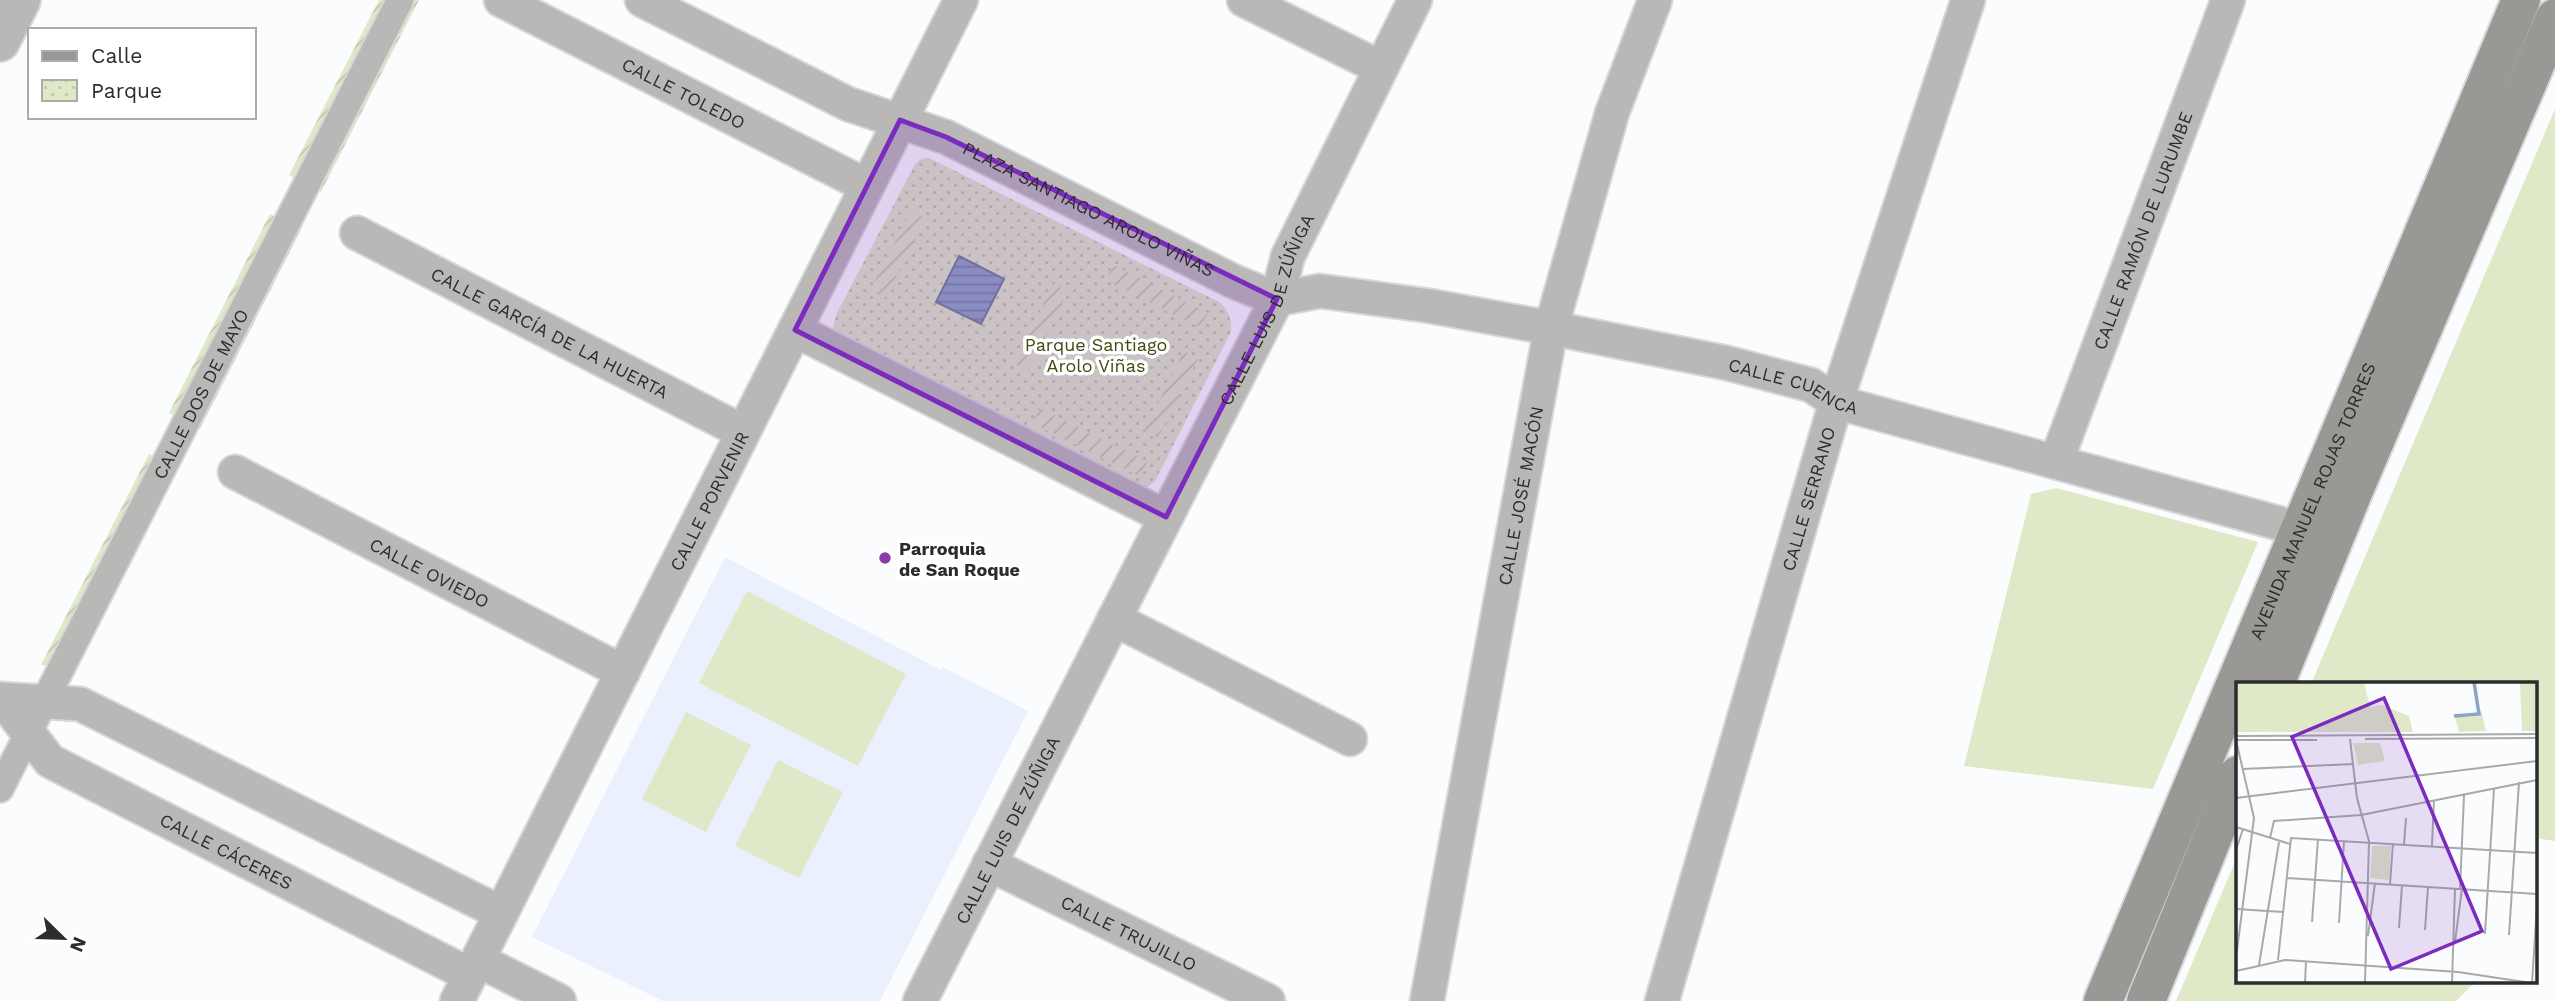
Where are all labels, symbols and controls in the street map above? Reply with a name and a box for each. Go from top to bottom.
legend [28,28,256,119]
text: Calle [91,43,142,68]
street label: CALLE TOLEDO [619,53,749,133]
text: Parque [91,78,162,103]
street label: CALLE RAMÓN DE LURUMBE [2088,108,2196,353]
street label: PLAZA SANTIAGO AROLO VIÑAS [960,137,1218,281]
street label: CALLE LUIS DE ZÚÑIGA [1214,210,1318,408]
street label: CALLE GARCÍA DE LA HUERTA [428,263,672,402]
street label: CALLE DOS DE MAYO [149,305,252,482]
park label: Parque Santiago Arolo Viñas [1025,334,1167,376]
street label: CALLE CUENCA [1726,353,1861,418]
street label: AVENIDA MANUEL ROJAS TORRES [2245,359,2379,643]
street label: CALLE JOSÉ MACÓN [1493,404,1547,587]
street label: CALLE SERRANO [1777,424,1839,573]
street label: CALLE PORVENIR [665,428,753,574]
street label: CALLE OVIEDO [366,533,493,612]
place label: Parroquia de San Roque [899,538,1020,580]
marker: Parroquia de San Roque [877,550,893,566]
inset map [2236,682,2538,984]
street label: CALLE LUIS DE ZÚÑIGA [951,732,1064,927]
street label: CALLE CÁCERES [157,808,296,893]
street label: CALLE TRUJILLO [1058,891,1200,975]
north arrow [28,903,98,973]
text: N [65,933,92,955]

